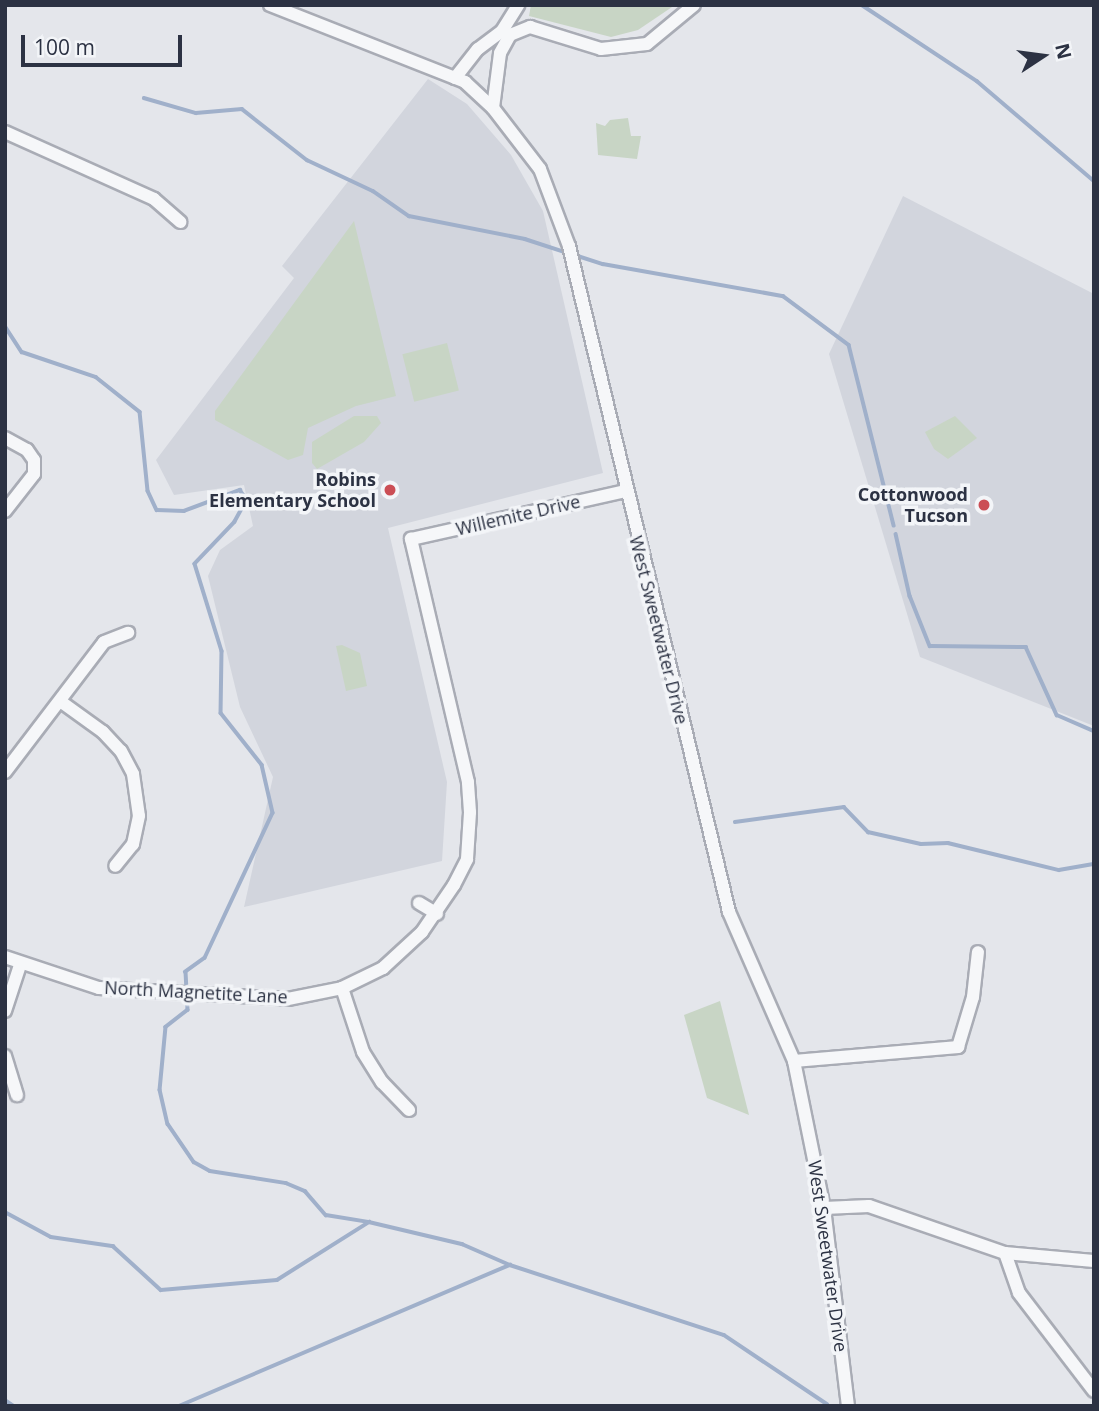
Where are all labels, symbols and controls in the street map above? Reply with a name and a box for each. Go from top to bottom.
scale bar [24,21,186,65]
north arrow [1008,21,1078,91]
text: 100 m [34,33,95,61]
text: N [1049,41,1078,62]
place label: Robins Elementary School [209,469,376,512]
marker: Robins Elementary School [382,482,398,498]
place label: Cottonwood Tucson [858,484,968,526]
street label: Willemite Drive [454,490,582,540]
marker: Cottonwood Tucson [974,495,994,515]
street label: West Sweetwater Drive [625,534,693,726]
street label: North Magnetite Lane [104,976,288,1008]
street label: West Sweetwater Drive [804,1159,852,1353]

